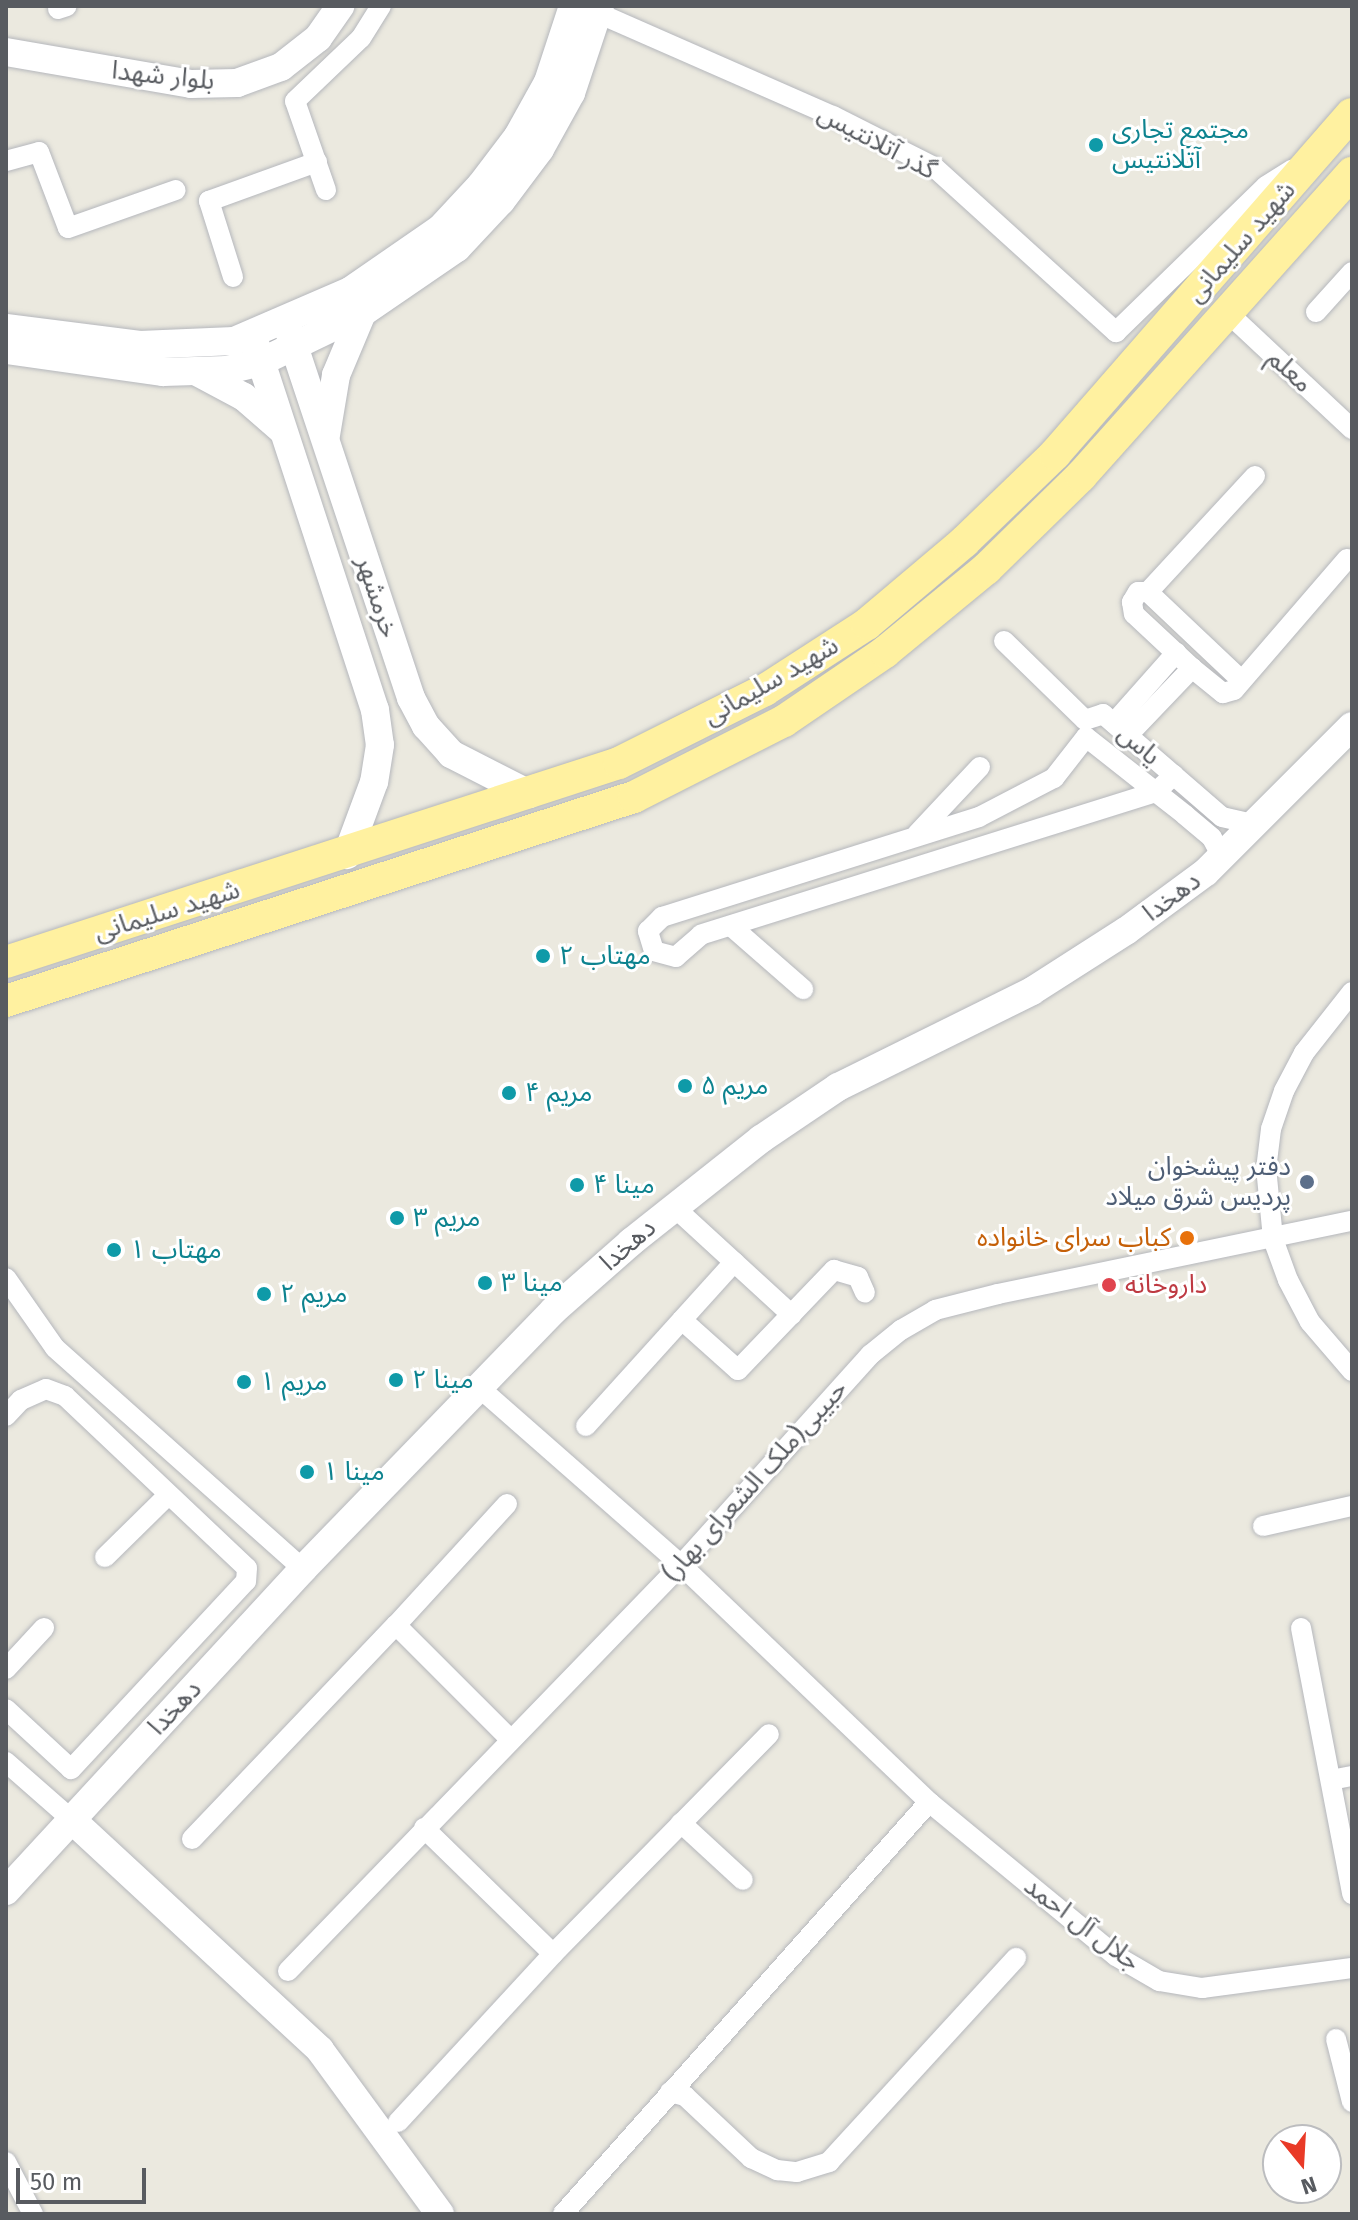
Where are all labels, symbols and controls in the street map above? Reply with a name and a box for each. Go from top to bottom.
street label: بلوار شهدا [110,55,216,97]
street label: گذر آتلانتیس [812,98,942,186]
place label: مجتمع تجاری آتلانتیس [1112,114,1249,176]
marker: مجتمع تجاری آتلانتیس [1087,136,1105,154]
street label: شهید سلیمانی [1180,175,1302,309]
street label: معلم [1261,343,1319,399]
street label: خرمشهر [349,552,405,642]
street label: شهید سلیمانی [698,630,844,732]
street label: یاس [1111,718,1167,772]
street label: دهخدا [1137,865,1207,929]
street label: شهید سلیمانی [90,874,244,948]
place label: مهتاب ۲ [559,940,651,972]
marker: مهتاب ۲ [534,947,552,965]
place label: مریم ۵ [701,1070,768,1102]
place label: مریم ۴ [525,1077,592,1109]
marker: مریم ۵ [676,1077,694,1095]
marker: مریم ۴ [500,1084,518,1102]
place label: دفتر پیشخوان پردیس شرق میلاد [1105,1151,1291,1212]
place label: مینا ۴ [593,1169,655,1201]
marker: دفتر پیشخوان پردیس شرق میلاد [1298,1173,1316,1191]
marker: مینا ۴ [568,1176,586,1194]
place label: مریم ۳ [413,1202,480,1234]
marker: مریم ۳ [388,1209,406,1227]
street label: دهخدا [594,1212,662,1278]
place label: کباب سرای خانواده [977,1222,1171,1254]
marker: کباب سرای خانواده [1178,1229,1196,1247]
place label: مهتاب ۱ [130,1234,222,1266]
marker: مهتاب ۱ [105,1241,123,1259]
place label: مینا ۳ [501,1267,563,1299]
place label: داروخانه [1125,1269,1207,1301]
marker: مینا ۳ [476,1274,494,1292]
marker: داروخانه [1100,1276,1118,1294]
place label: مریم ۲ [280,1278,347,1310]
marker: مریم ۲ [255,1285,273,1303]
place label: مینا ۲ [412,1364,474,1396]
place label: مریم ۱ [260,1366,327,1398]
marker: مینا ۲ [387,1371,405,1389]
marker: مریم ۱ [235,1373,253,1391]
street label: حبیبی(ملک الشعرای بهار) [656,1374,854,1588]
place label: مینا ۱ [323,1456,385,1488]
marker: مینا ۱ [298,1463,316,1481]
street label: دهخدا [142,1674,208,1742]
street label: جلال آل احمد [1018,1870,1146,1978]
north arrow [1262,2124,1342,2204]
scale bar [20,2152,150,2202]
text: 50 m [30,2168,82,2196]
text: N [1298,2170,1320,2200]

